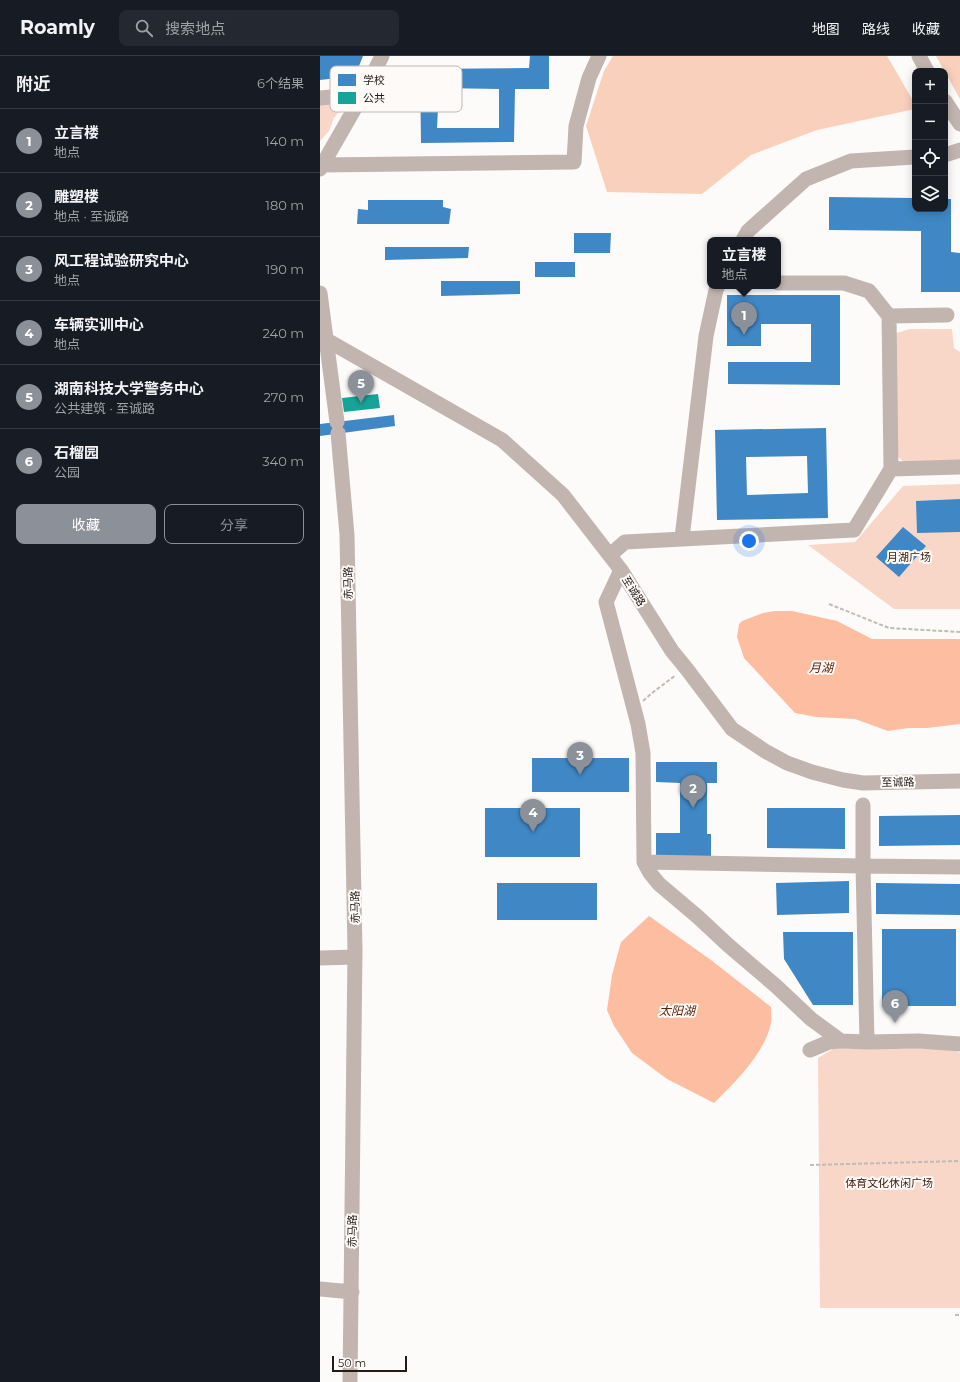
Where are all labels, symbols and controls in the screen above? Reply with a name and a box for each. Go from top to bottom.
search box [119,10,399,46]
text: Roamly [20,16,95,39]
icon: search [133,17,155,39]
text: 搜索地点 [165,19,225,38]
text: 地图 [812,20,840,38]
text: 路线 [862,20,890,38]
text: 收藏 [912,20,940,38]
legend [330,66,462,112]
map controls [912,68,948,212]
button: + [912,68,948,104]
text: 学校 [363,73,385,87]
text: 附近 [16,74,50,94]
text: 6个结果 [257,75,304,91]
text: 公共 [363,91,385,105]
button: − [912,104,948,140]
text: 立言楼 [54,123,99,142]
text: 1 [26,133,32,149]
text: 140 m [265,133,304,149]
button: locate [912,140,948,176]
text: 地点 [54,144,80,160]
button: layers [912,176,948,212]
text: 雕塑楼 [54,187,99,206]
text: 2 [25,197,33,213]
text: 180 m [265,197,304,213]
text: 地点 · 至诚路 [54,208,129,224]
popup [707,237,781,289]
text: 立言楼 [721,245,767,264]
text: 风工程试验研究中心 [54,251,189,270]
text: 3 [25,261,33,277]
text: 190 m [266,261,304,277]
text: 地点 [721,266,748,282]
text: 地点 [54,272,80,288]
pin: 1 [731,302,757,335]
text: 车辆实训中心 [54,315,144,334]
text: 4 [25,325,33,341]
text: 240 m [263,325,304,341]
text: 地点 [54,336,80,352]
pin: 5 [348,370,374,403]
text: 湖南科技大学警务中心 [54,379,204,398]
text: 5 [25,389,33,405]
text: 270 m [263,389,304,405]
text: 公共建筑 · 至诚路 [54,400,155,416]
text: 石榴园 [54,443,99,462]
text: 6 [25,453,33,469]
text: 340 m [262,453,304,469]
text: 公园 [54,464,80,480]
button: 收藏 [16,504,156,544]
button: 分享 [164,504,304,544]
your location [739,531,759,551]
park label: 月湖广场 [887,550,931,564]
street label: 赤马路 [341,566,355,600]
street label: 至诚路 [619,573,649,609]
water label: 月湖 [809,660,835,675]
pin: 3 [567,742,593,775]
pin: 2 [680,775,706,808]
street label: 至诚路 [881,775,915,789]
pin: 4 [520,799,546,832]
street label: 赤马路 [348,890,362,924]
pin: 6 [882,990,908,1023]
water label: 太阳湖 [659,1003,697,1018]
park label: 体育文化休闲广场 [845,1176,933,1190]
street label: 赤马路 [345,1214,359,1248]
scale bar [332,1354,407,1373]
text: 50 m [338,1356,366,1370]

